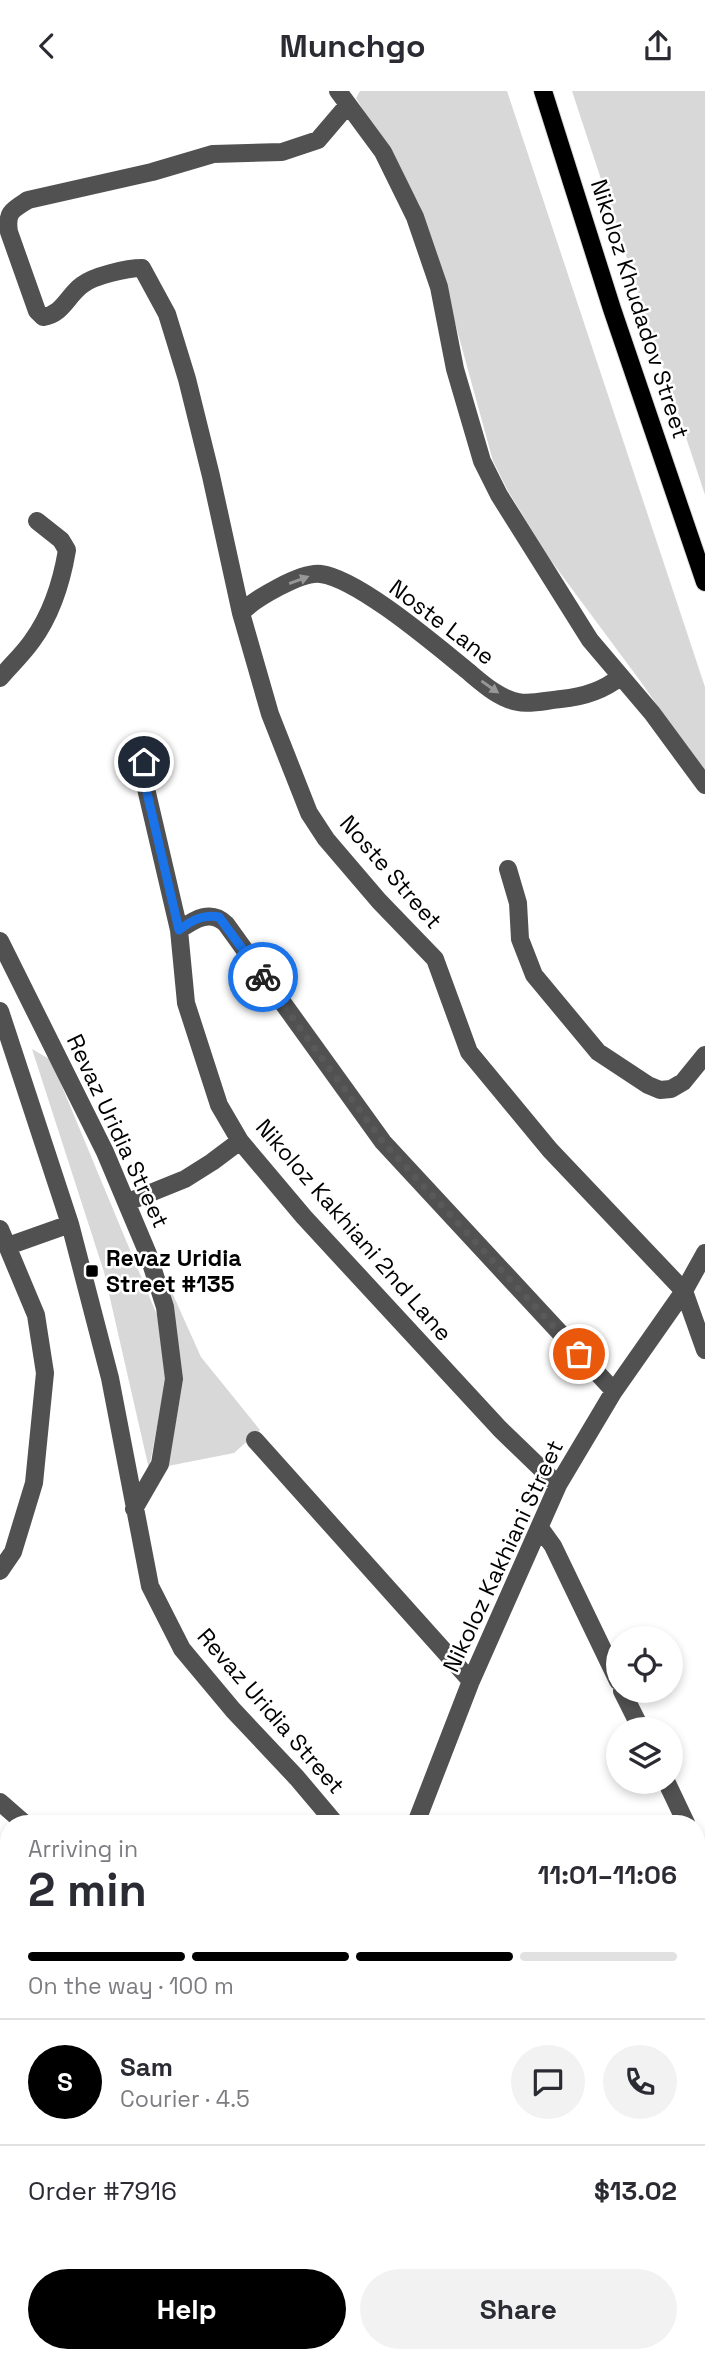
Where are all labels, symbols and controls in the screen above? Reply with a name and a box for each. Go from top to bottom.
text: Munchgo [279,26,426,66]
icon: back [28,27,66,65]
icon: share [639,27,677,65]
street label: Nikoloz Khudadov Street [584,175,696,443]
street label: Noste Lane [383,573,501,671]
one-way arrow [289,574,310,585]
one-way arrow [480,680,499,694]
pin [114,732,174,792]
icon: home [125,743,163,781]
street label: Noste Street [333,809,449,935]
courier [228,942,298,1012]
icon: bike [244,958,282,996]
street label: Revaz Uridia Street [60,1029,176,1233]
street label: Nikoloz Kakhiani 2nd Lane [249,1113,459,1347]
place label: Revaz Uridia Street #135 [106,1243,242,1299]
marker: Revaz Uridia Street #135 [84,1263,100,1279]
pin [549,1324,609,1384]
icon: bag [560,1335,598,1373]
street label: Nikoloz Kakhiani Street [436,1435,570,1677]
street label: Revaz Uridia Street [191,1622,351,1800]
map controls [606,1626,683,1794]
button: locate [606,1626,683,1703]
button: layers [606,1717,683,1794]
text: Arriving in [28,1834,138,1864]
text: 11:01–11:06 [538,1858,677,1892]
text: 2 min [28,1861,147,1919]
text: On the way · 100 m [28,1971,234,2001]
button: chat [511,2045,585,2119]
button: phone [603,2045,677,2119]
text: Sam [120,2050,173,2084]
text: S [57,2065,73,2099]
text: Courier · 4.5 [120,2084,250,2114]
text: Order #7916 [28,2174,177,2208]
text: $13.02 [594,2174,677,2208]
button: Help [28,2269,346,2349]
button: Share [360,2269,677,2349]

